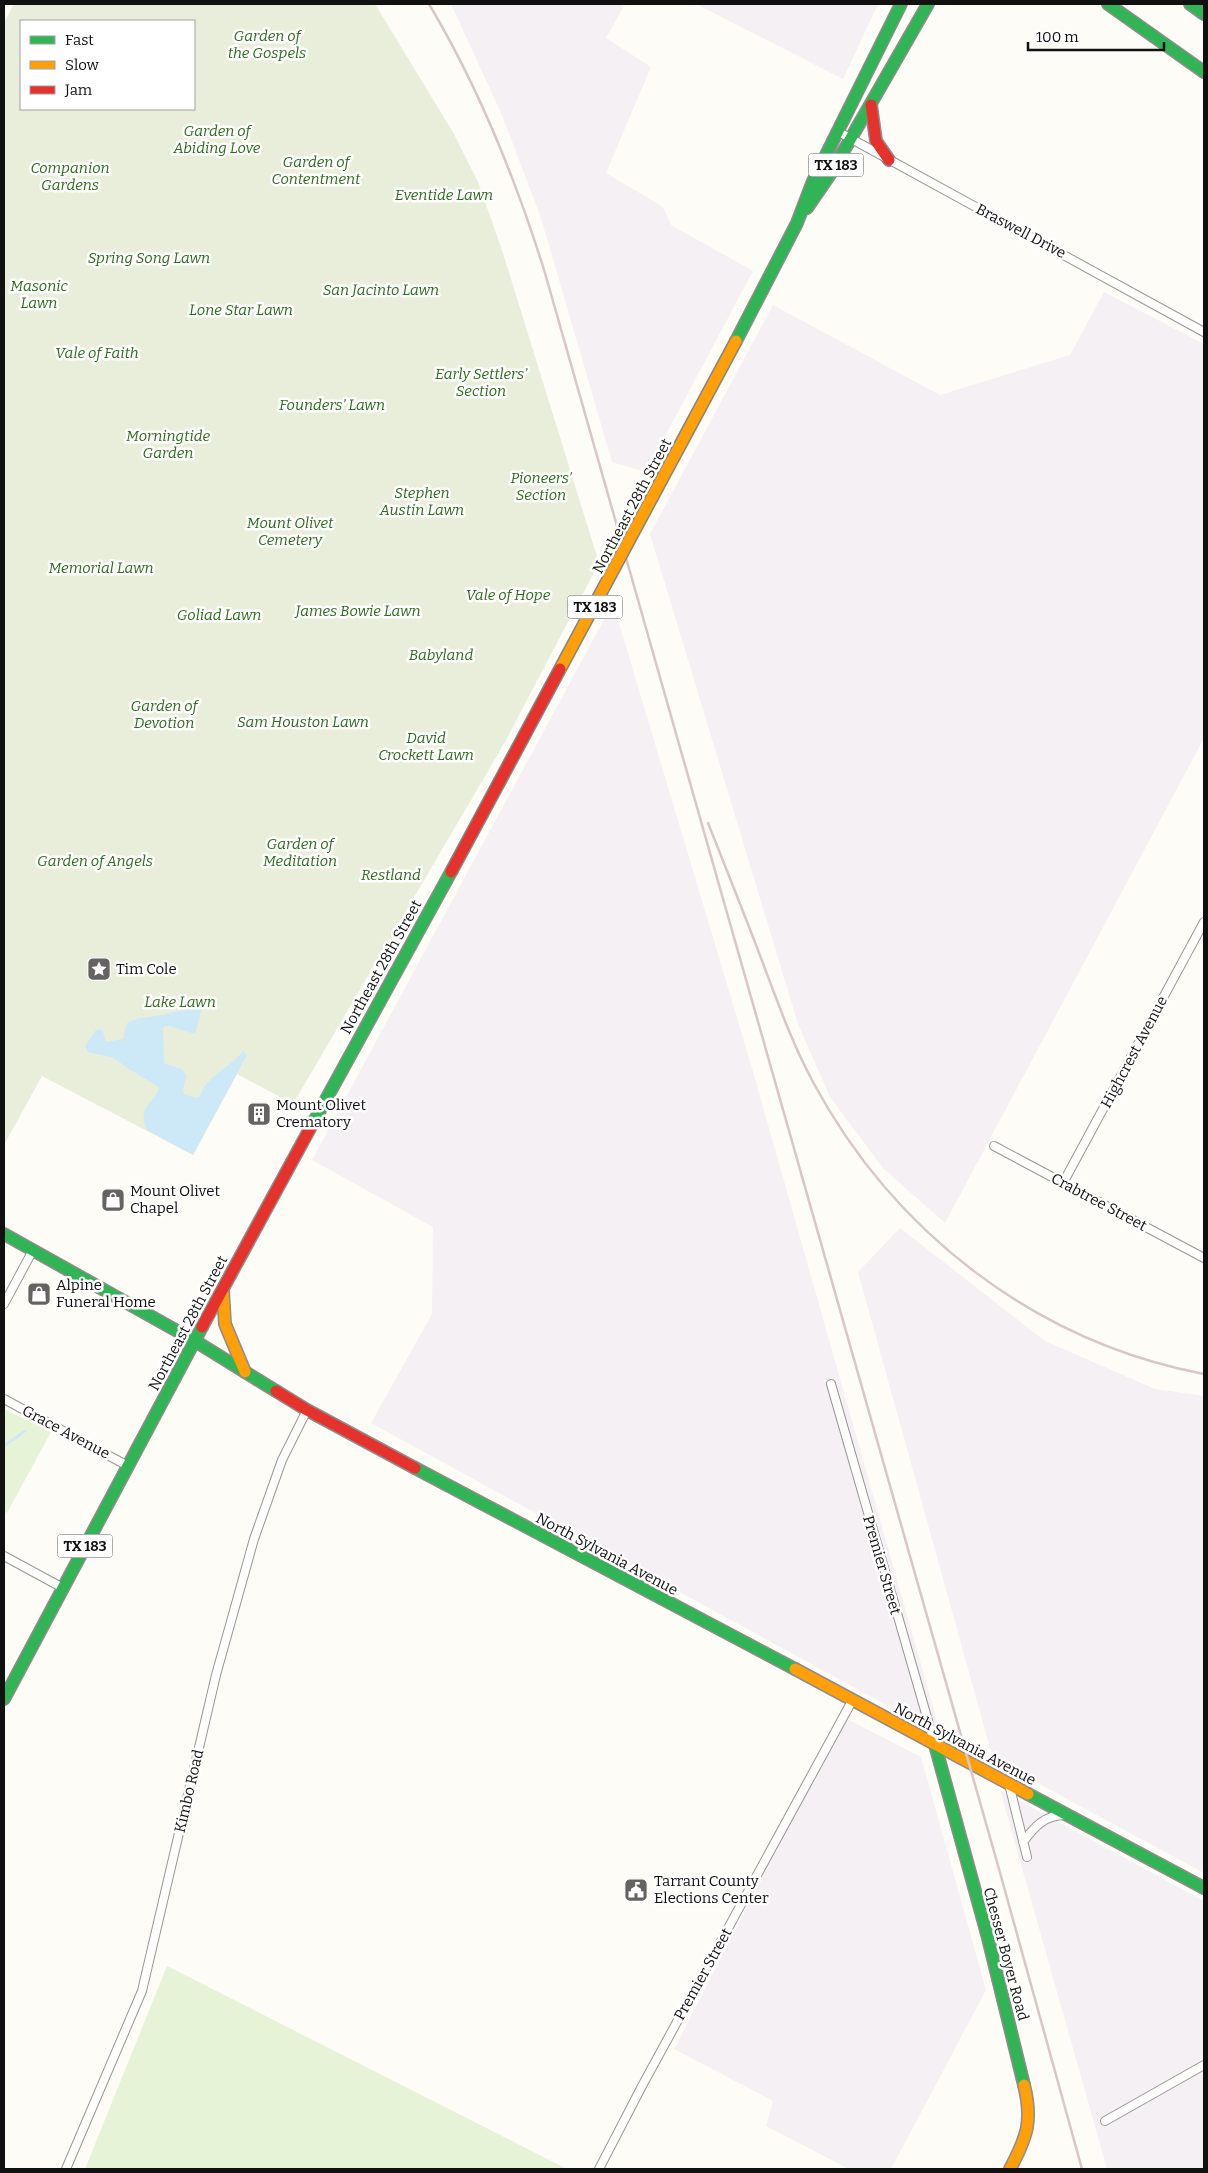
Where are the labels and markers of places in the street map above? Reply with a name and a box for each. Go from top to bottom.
place icon: Tim Cole [86,956,112,982]
place label: Tim Cole [116,960,177,978]
place label: Mount Olivet Crematory [276,1096,366,1131]
building icon: Mount Olivet Crematory [246,1101,272,1127]
place label: Mount Olivet Chapel [130,1182,220,1217]
shop icon: Mount Olivet Chapel [100,1187,126,1213]
place label: Alpine Funeral Home [56,1276,156,1311]
shop icon: Alpine Funeral Home [26,1281,52,1307]
place label: Tarrant County Elections Center [654,1872,769,1907]
public building icon: Tarrant County Elections Center [623,1877,649,1903]

